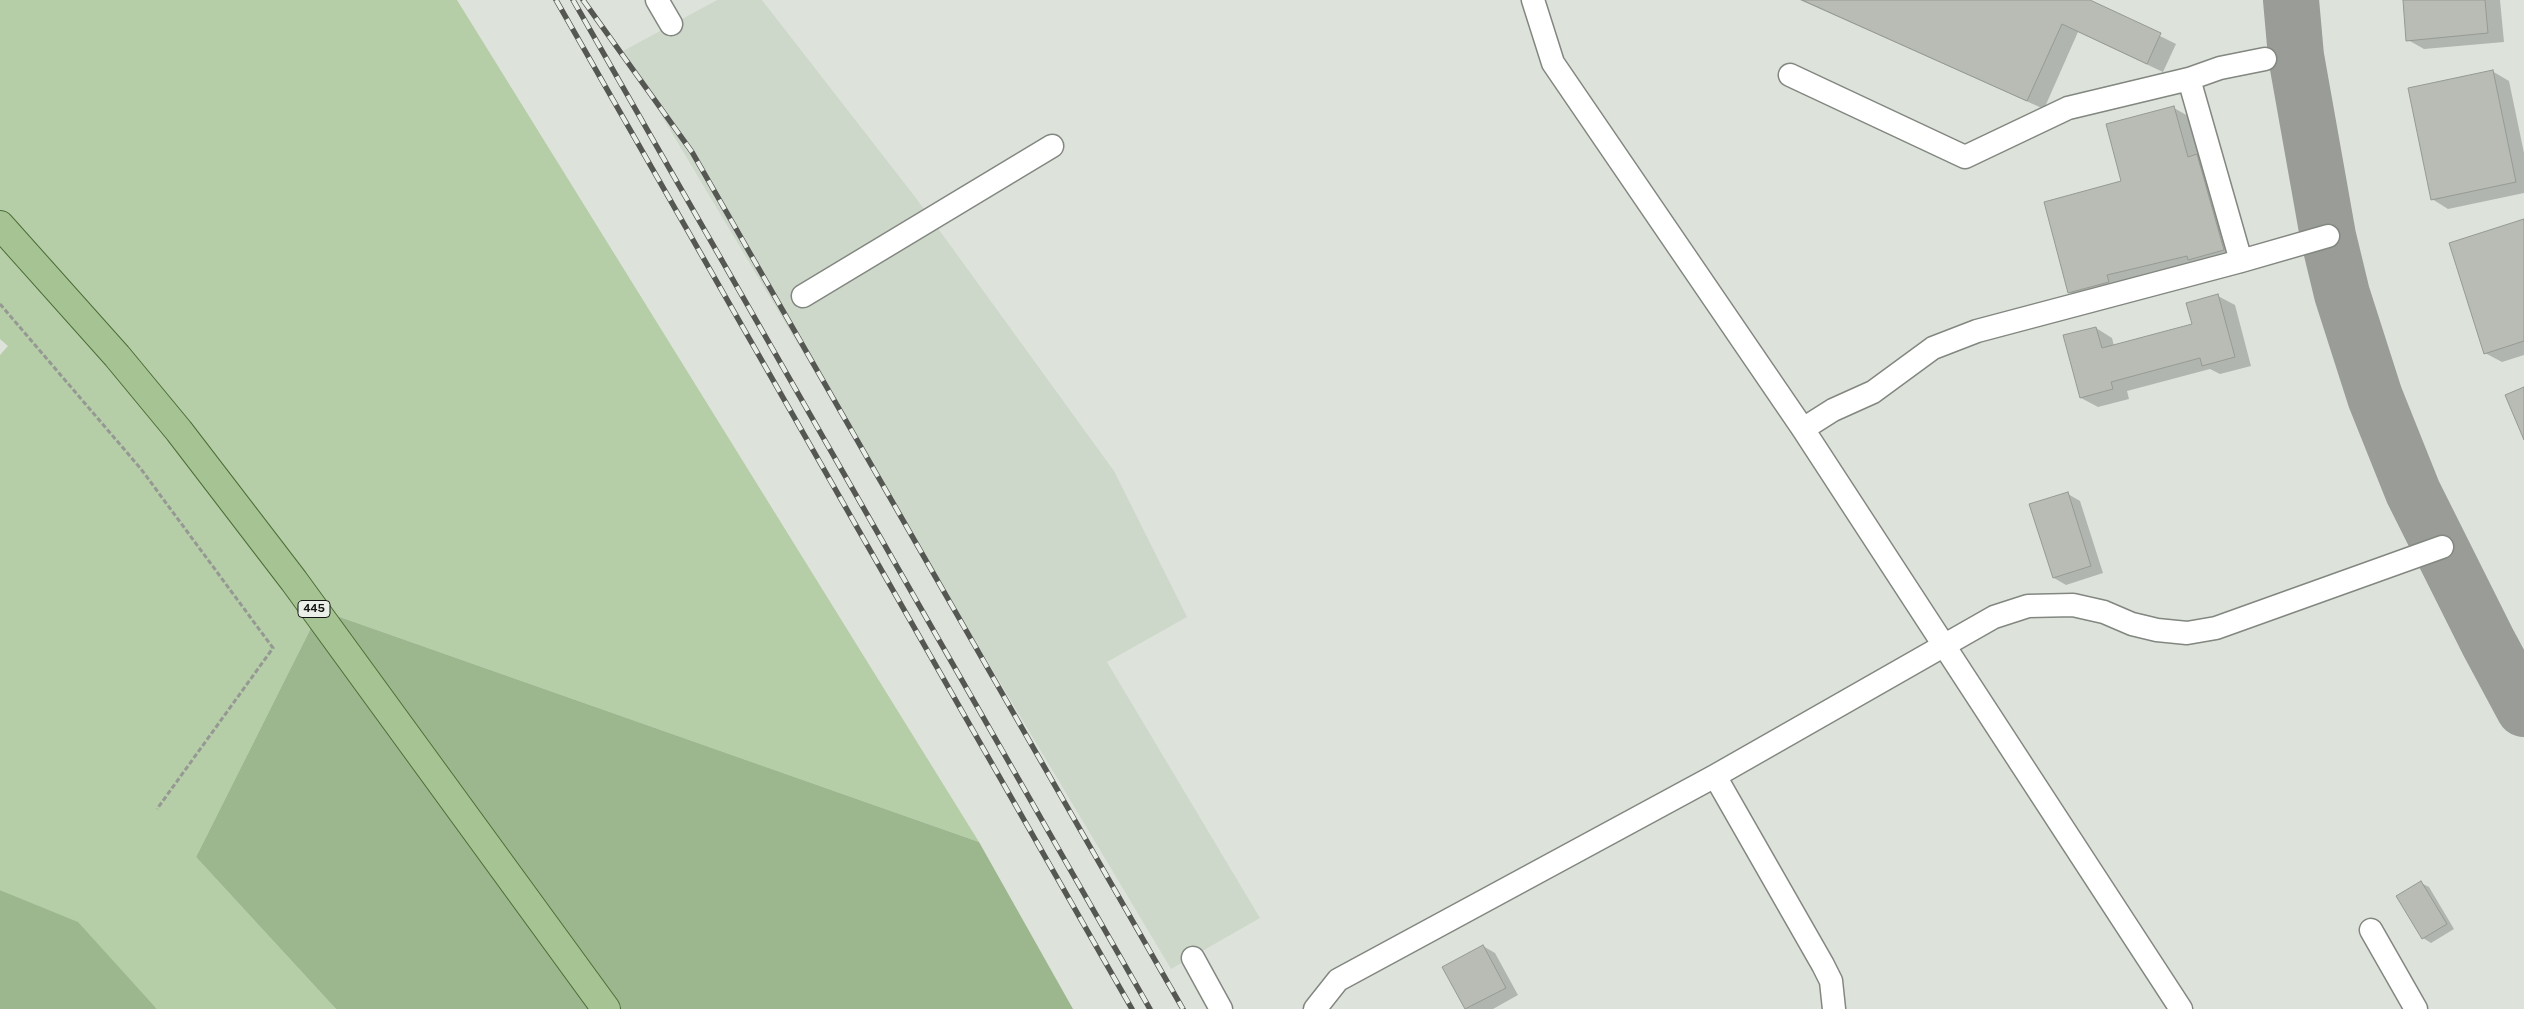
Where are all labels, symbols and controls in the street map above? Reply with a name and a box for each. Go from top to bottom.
road number: 445 [298,600,330,618]

